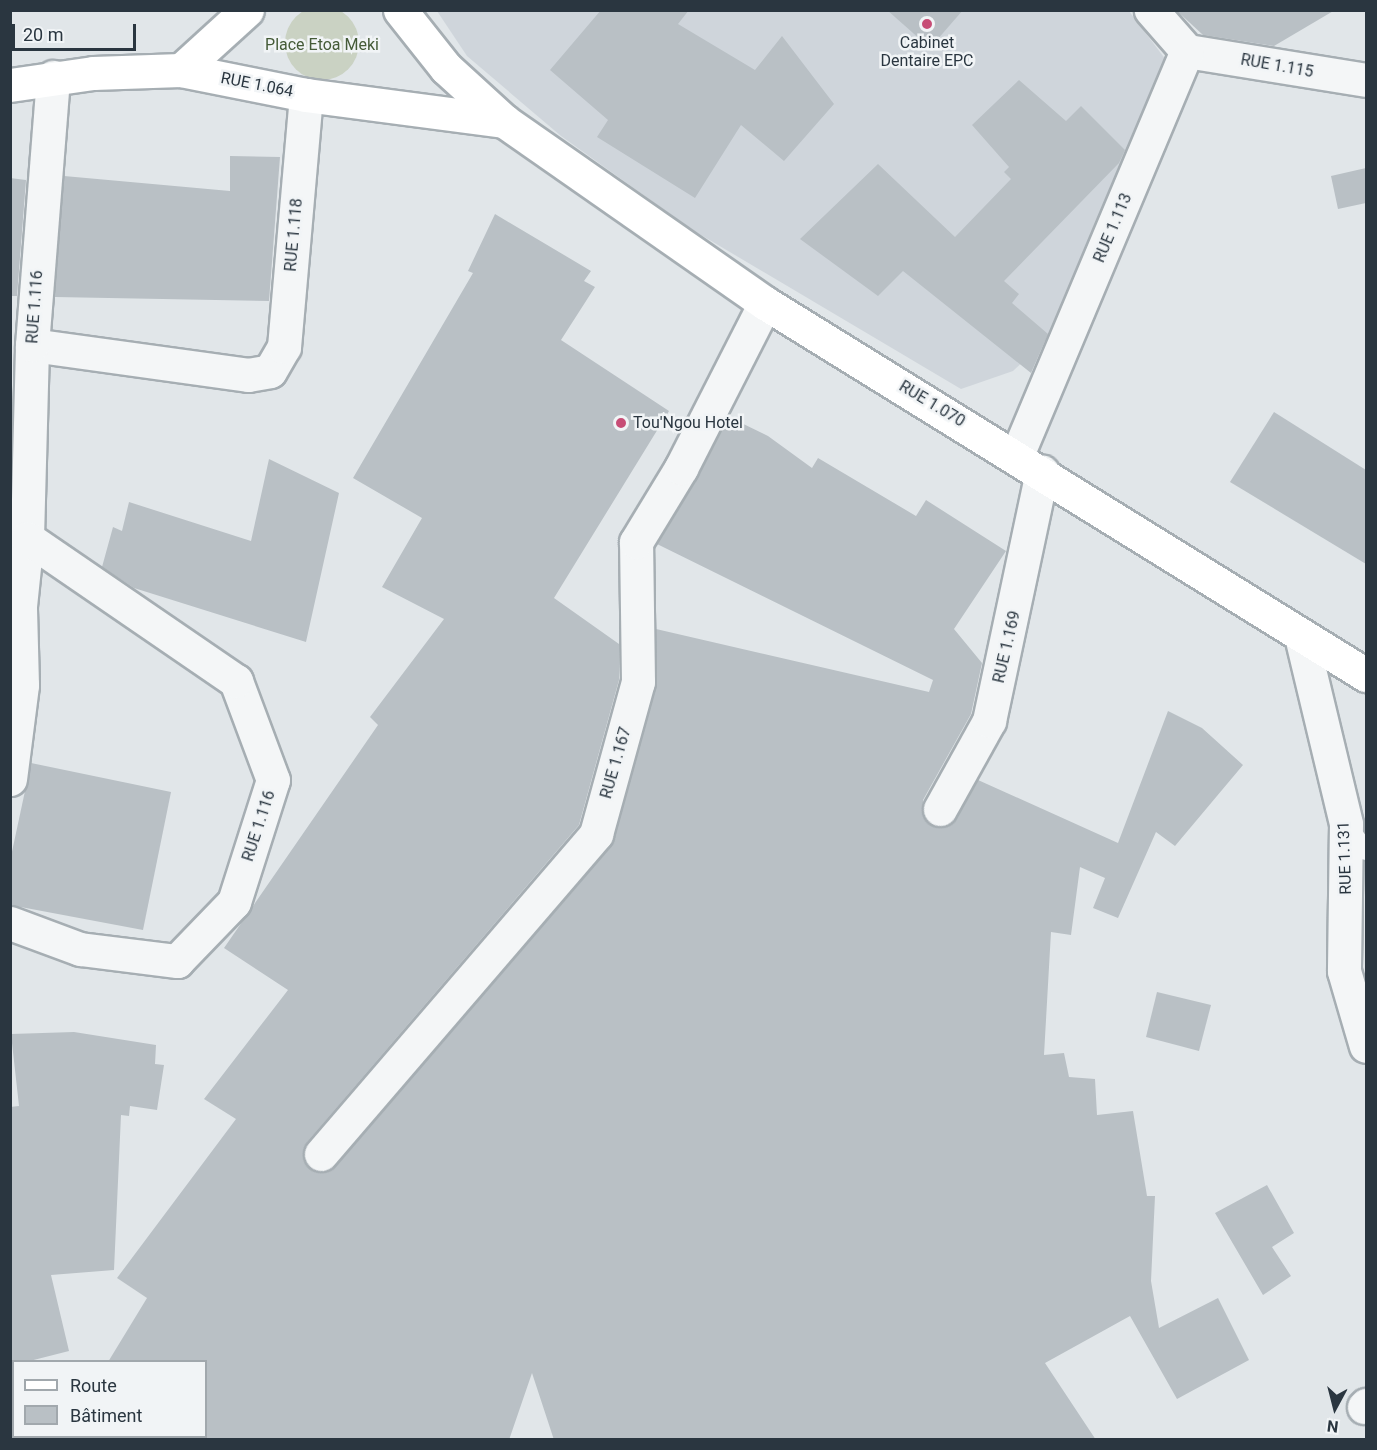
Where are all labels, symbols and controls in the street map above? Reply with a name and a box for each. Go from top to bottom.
scale bar [15,12,140,50]
marker: Cabinet Dentaire EPC [920,17,934,31]
text: 20 m [23,24,63,45]
place label: Cabinet Dentaire EPC [881,33,973,71]
park label: Place Etoa Meki [265,35,379,55]
street label: RUE 1.115 [1239,50,1315,82]
street label: RUE 1.064 [219,69,295,101]
street label: RUE 1.113 [1090,190,1136,266]
street label: RUE 1.118 [281,198,307,272]
street label: RUE 1.116 [23,270,47,344]
street label: RUE 1.070 [896,377,968,431]
place label: Tou'Ngou Hotel [633,413,743,433]
marker: Tou'Ngou Hotel [614,416,628,430]
street label: RUE 1.169 [989,609,1025,685]
street label: RUE 1.167 [597,725,635,801]
street label: RUE 1.116 [239,788,279,864]
street label: RUE 1.131 [1334,821,1356,895]
legend [12,1360,207,1438]
text: Route [70,1375,117,1396]
north arrow [1305,1378,1365,1438]
text: Bâtiment [70,1405,142,1426]
text: N [1326,1416,1340,1436]

